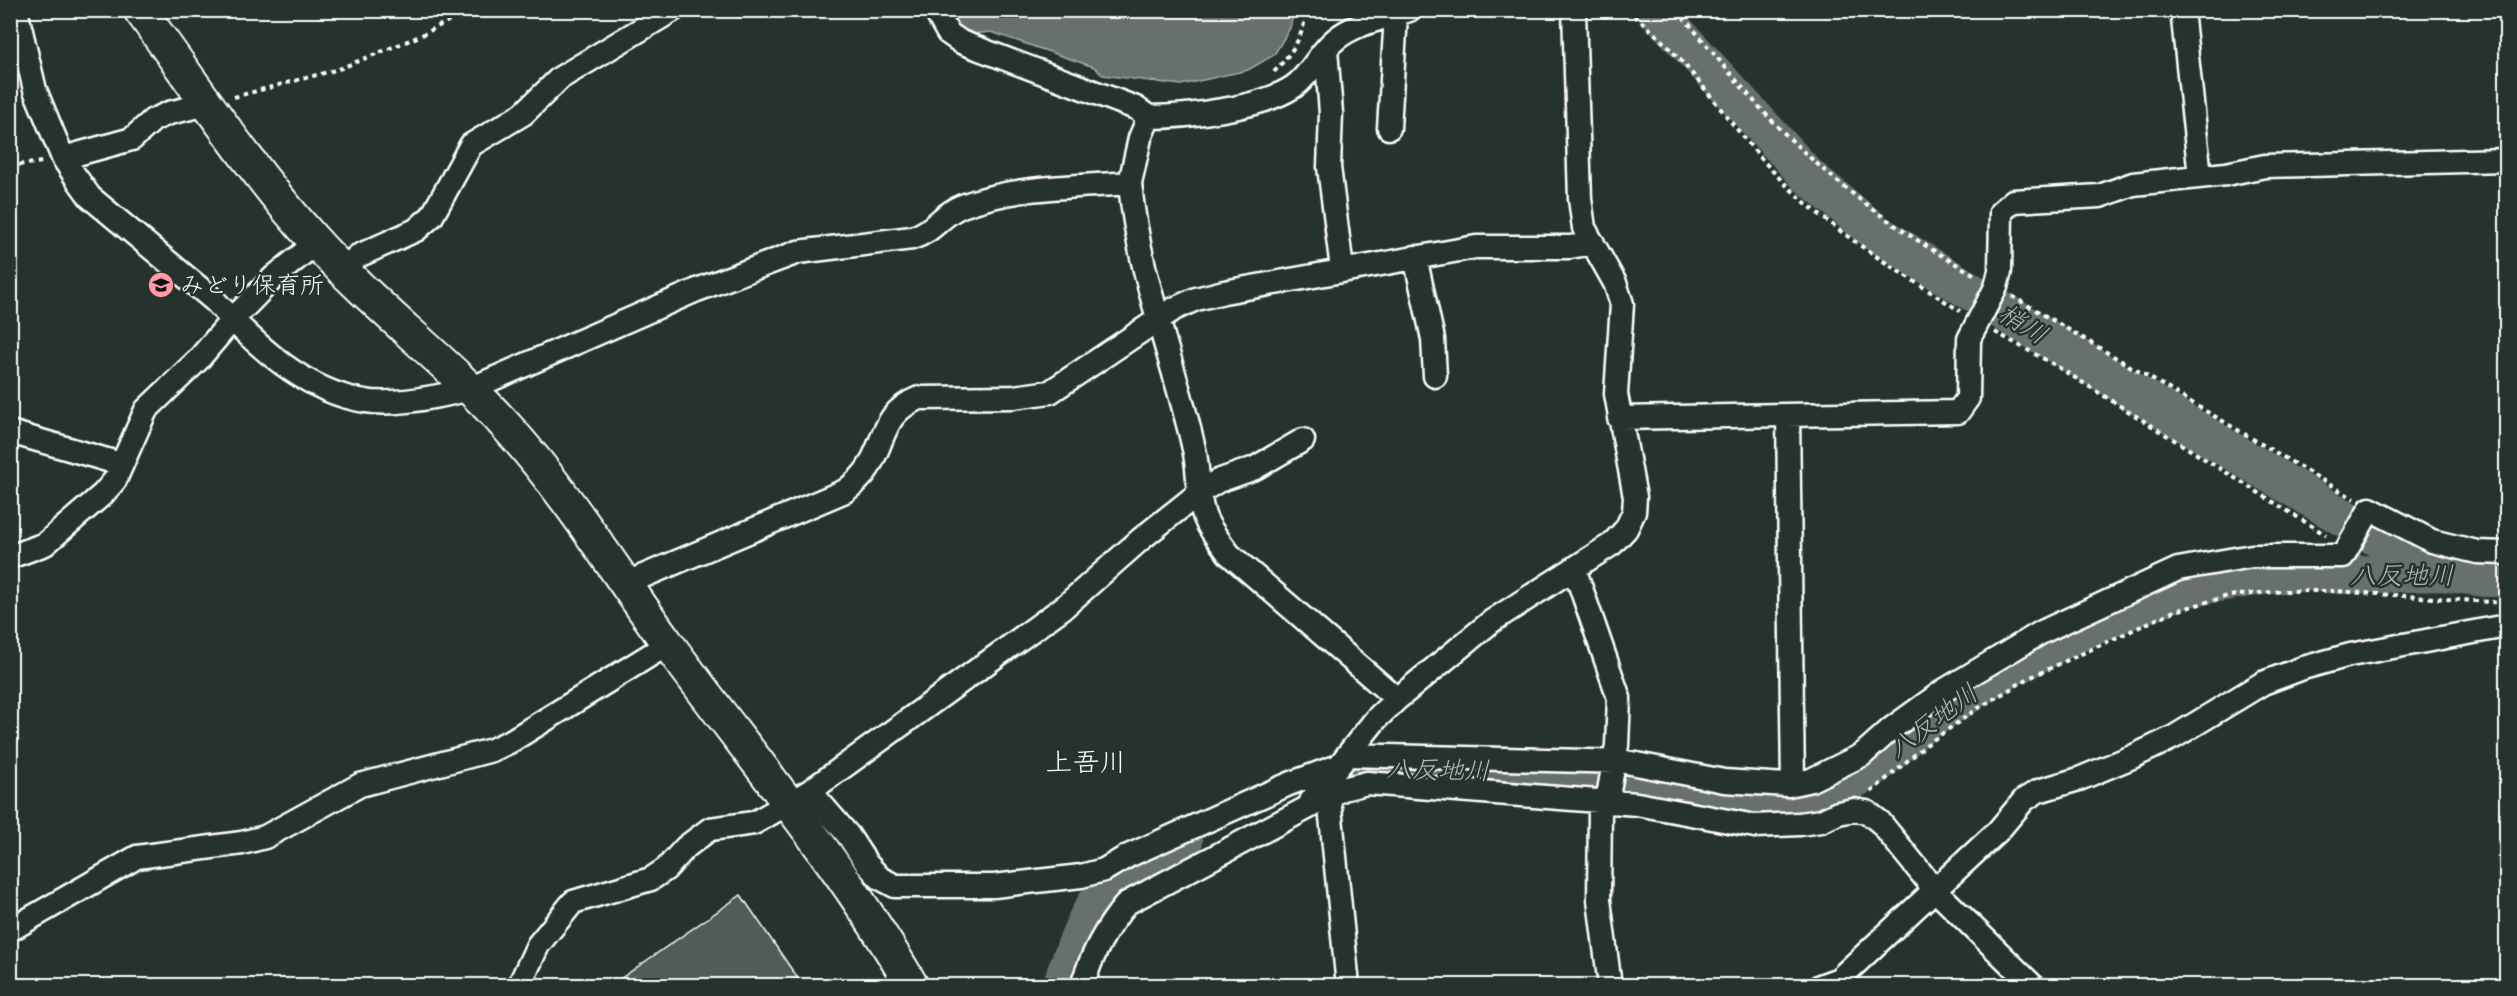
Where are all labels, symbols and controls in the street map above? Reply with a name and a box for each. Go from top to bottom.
school or university icon: みどり保育所 [146,270,176,300]
place label: みどり保育所 [180,270,324,300]
water label: 梢川 [1992,296,2054,352]
water label: 八反地川 [2350,559,2454,592]
water label: 八反地川 [1882,677,1984,765]
district label: 上吾川 [1046,745,1127,779]
water label: 八反地川 [1386,753,1490,787]

